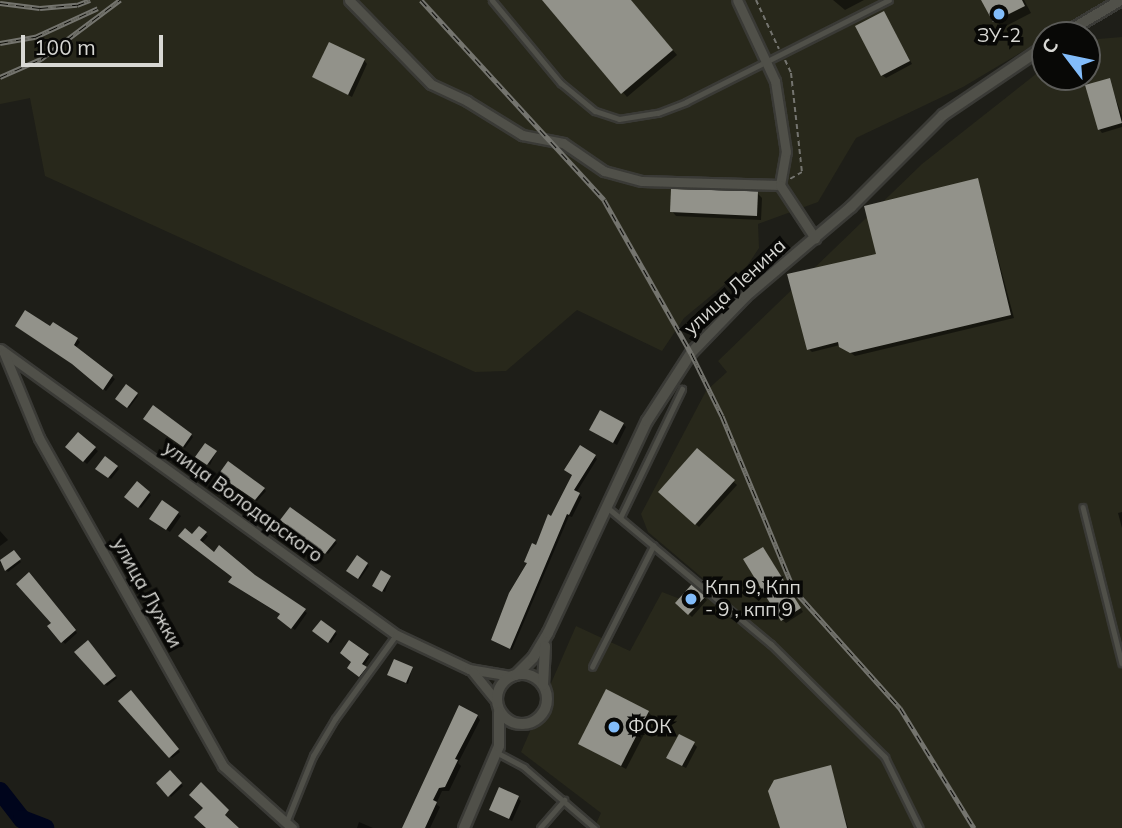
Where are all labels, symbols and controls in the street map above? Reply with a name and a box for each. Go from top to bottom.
marker: ЗУ-2 [991,6,1007,22]
scale bar [24,21,166,65]
north arrow [1031,21,1101,91]
place label: ЗУ-2 [977,25,1021,47]
text: 100 m [34,34,96,60]
text: С [1036,34,1064,58]
street label: улица Ленина [679,234,791,340]
street label: улица Володарского [159,437,327,567]
street label: улица Лужки [107,534,187,652]
place label: Кпп 9, Кпп - 9 , кпп 9 [705,577,801,621]
marker: Кпп 9, Кпп - 9 , кпп 9 [683,591,699,607]
place label: ФОК [628,716,672,738]
marker: ФОК [606,719,622,735]

